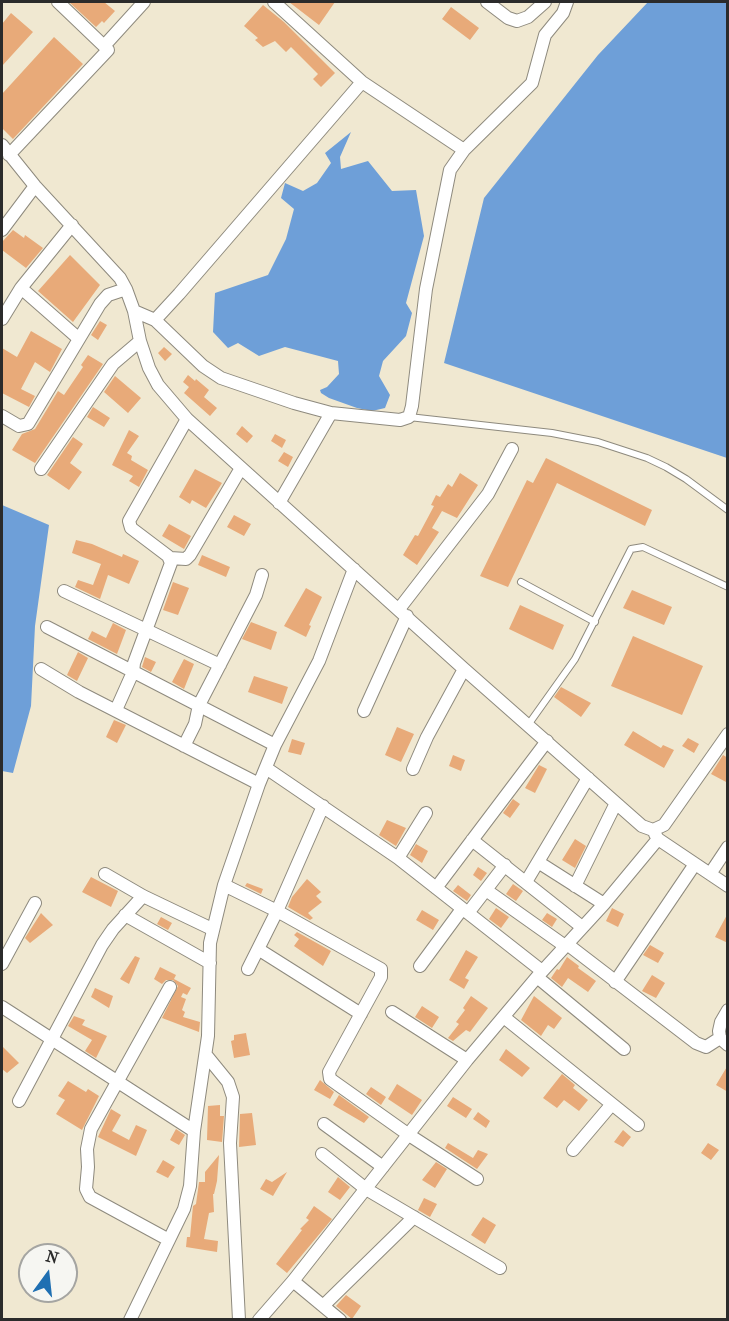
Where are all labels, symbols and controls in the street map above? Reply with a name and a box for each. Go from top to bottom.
north arrow [18,1243,78,1303]
text: N [44,1246,61,1268]

